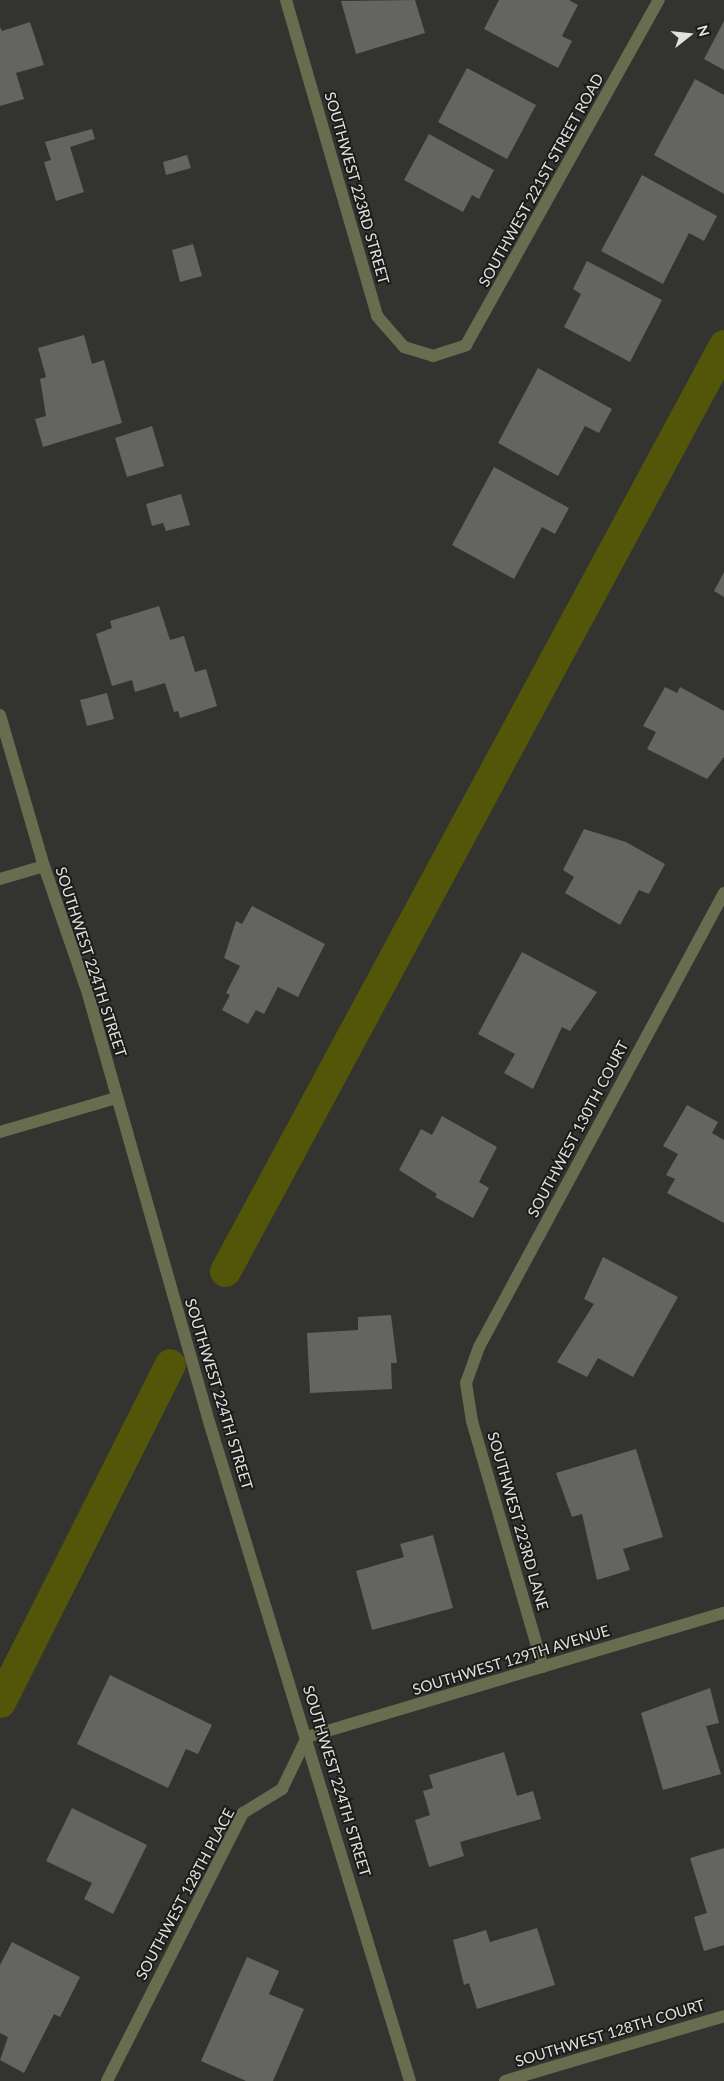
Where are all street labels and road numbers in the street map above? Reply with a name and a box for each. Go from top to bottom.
street label: SOUTHWEST 221ST STREET ROAD [474,70,608,290]
street label: SOUTHWEST 223RD STREET [321,89,393,287]
street label: SOUTHWEST 224TH STREET [52,864,130,1060]
street label: SOUTHWEST 130TH COURT [524,1038,632,1220]
street label: SOUTHWEST 224TH STREET [181,1296,257,1492]
street label: SOUTHWEST 223RD LANE [484,1429,552,1613]
street label: SOUTHWEST 129TH AVENUE [410,1621,612,1699]
street label: SOUTHWEST 224TH STREET [299,1683,375,1879]
street label: SOUTHWEST 128TH PLACE [132,1805,238,1983]
street label: SOUTHWEST 128TH COURT [513,1996,707,2070]

